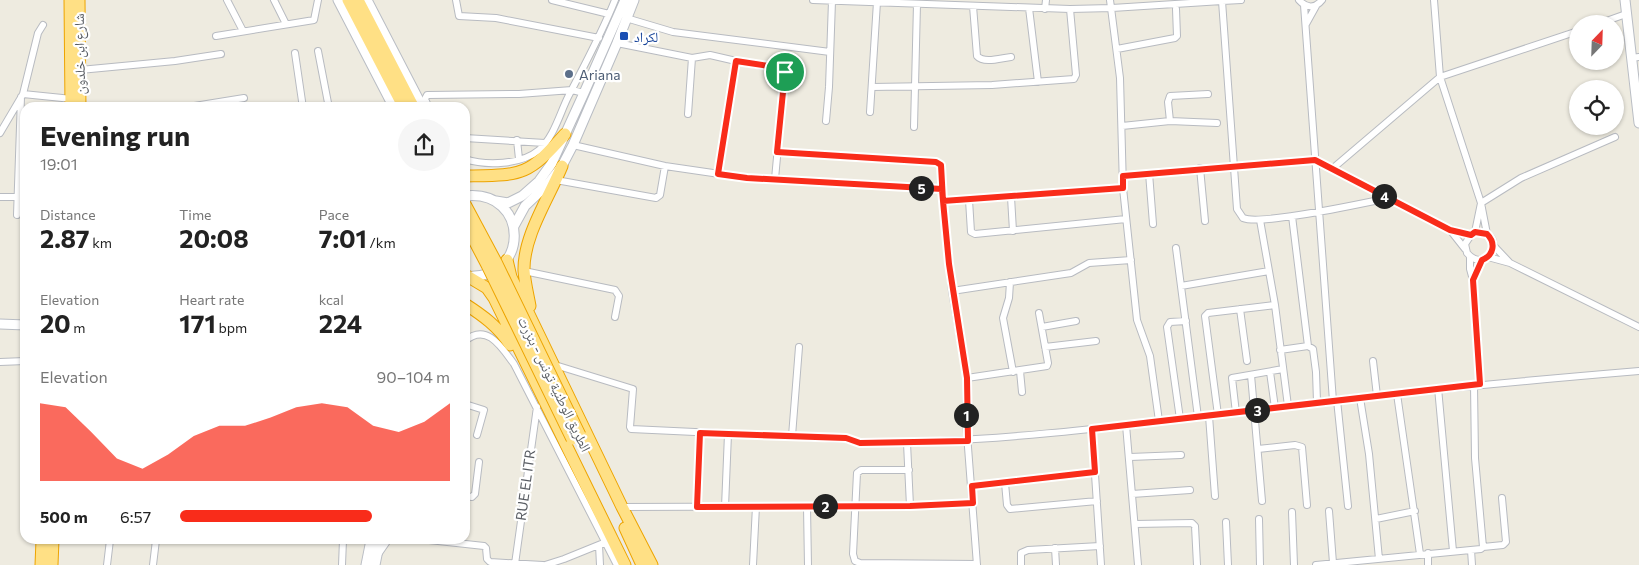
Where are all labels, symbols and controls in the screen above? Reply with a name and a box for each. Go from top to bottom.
street label: شارع ابن خلدون [70,13,90,95]
north arrow [1569,15,1624,70]
map controls [1569,15,1624,135]
place label: لكراد [634,28,658,46]
marker: لكراد [618,30,630,42]
pin [764,51,806,93]
icon: arrive [771,58,799,86]
place label: Ariana [579,66,621,83]
marker: Ariana [563,68,575,80]
button: locate [1569,80,1624,135]
text: Evening run [40,118,190,152]
button: share [398,119,450,171]
text: 19:01 [40,154,78,173]
pin: 5 [908,176,934,200]
text: 5 [917,180,926,197]
pin: 4 [1372,184,1396,208]
text: 4 [1380,188,1389,205]
text: Distance [40,206,96,223]
text: Time [179,206,212,223]
text: Pace [319,206,349,223]
text: 2.87 [40,223,89,253]
text: 20:08 [179,223,249,253]
text: 7:01 [319,223,367,253]
text: km [89,234,112,251]
text: /km [367,234,396,251]
text: Elevation [40,291,99,308]
text: Heart rate [179,291,244,308]
text: kcal [319,291,344,308]
text: 20 [40,308,71,338]
text: 171 [179,308,216,338]
text: 224 [319,308,362,338]
street label: الطريق الوطنية تونس - بنزرت [513,314,595,455]
text: m [71,319,86,336]
text: bpm [216,319,247,336]
text: Elevation [40,367,108,386]
text: 90–104 m [377,367,450,386]
pin: 3 [1244,398,1270,422]
pin: 1 [954,402,978,428]
text: 3 [1253,402,1262,419]
text: 1 [963,407,970,424]
street label: RUE EL ITR [512,448,538,522]
pin: 2 [812,494,838,518]
text: 2 [822,498,829,515]
text: 500 m [40,507,88,526]
text: 6:57 [120,507,151,526]

